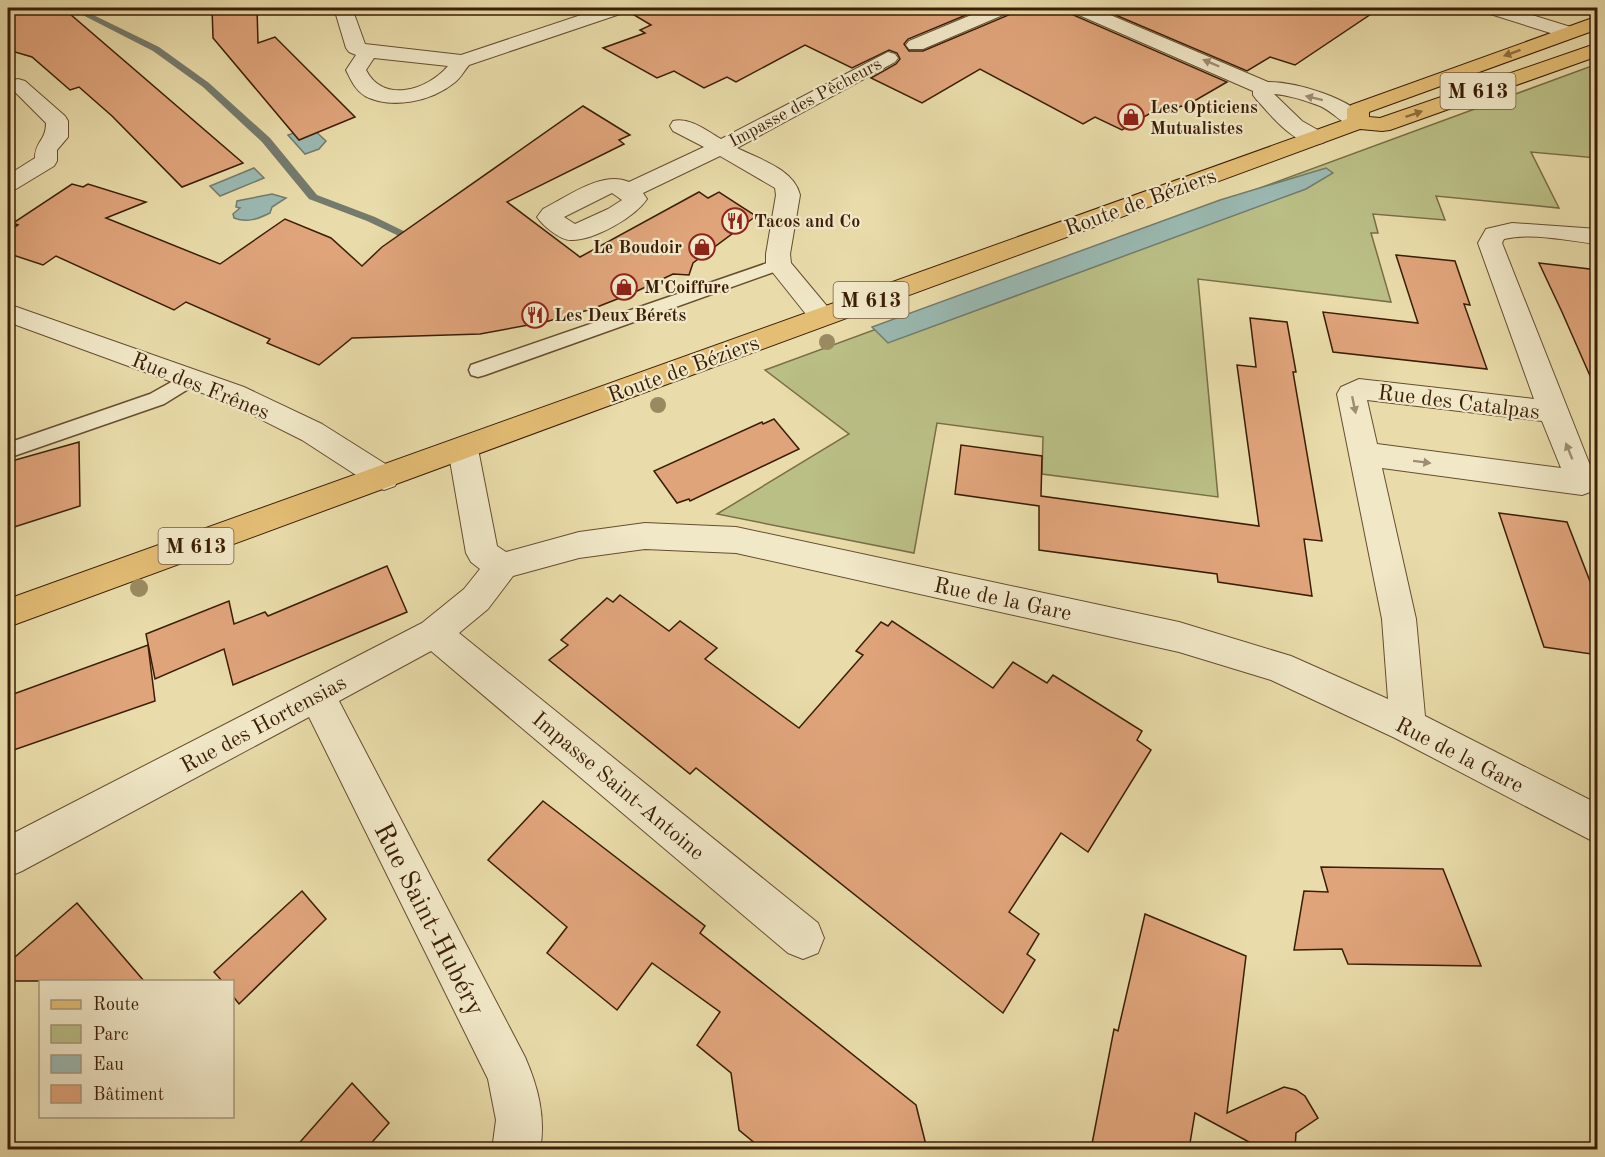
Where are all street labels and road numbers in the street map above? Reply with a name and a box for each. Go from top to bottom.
street label: Impasse des Pêcheurs [726,55,885,151]
road number: M 613 [1440,73,1516,109]
street label: Route de Béziers [1062,165,1220,241]
road number: M 613 [834,282,908,318]
street label: Route de Béziers [605,332,763,408]
street label: Rue des Frênes [128,349,272,425]
street label: Rue des Catalpas [1377,382,1541,424]
road number: M 613 [158,528,234,564]
street label: Rue de la Gare [932,575,1074,625]
street label: Rue des Hortensias [178,672,350,778]
street label: Impasse Saint-Antoine [527,708,708,865]
street label: Rue de la Gare [1392,714,1527,797]
street label: Rue Saint-Hubéry [368,819,489,1020]

